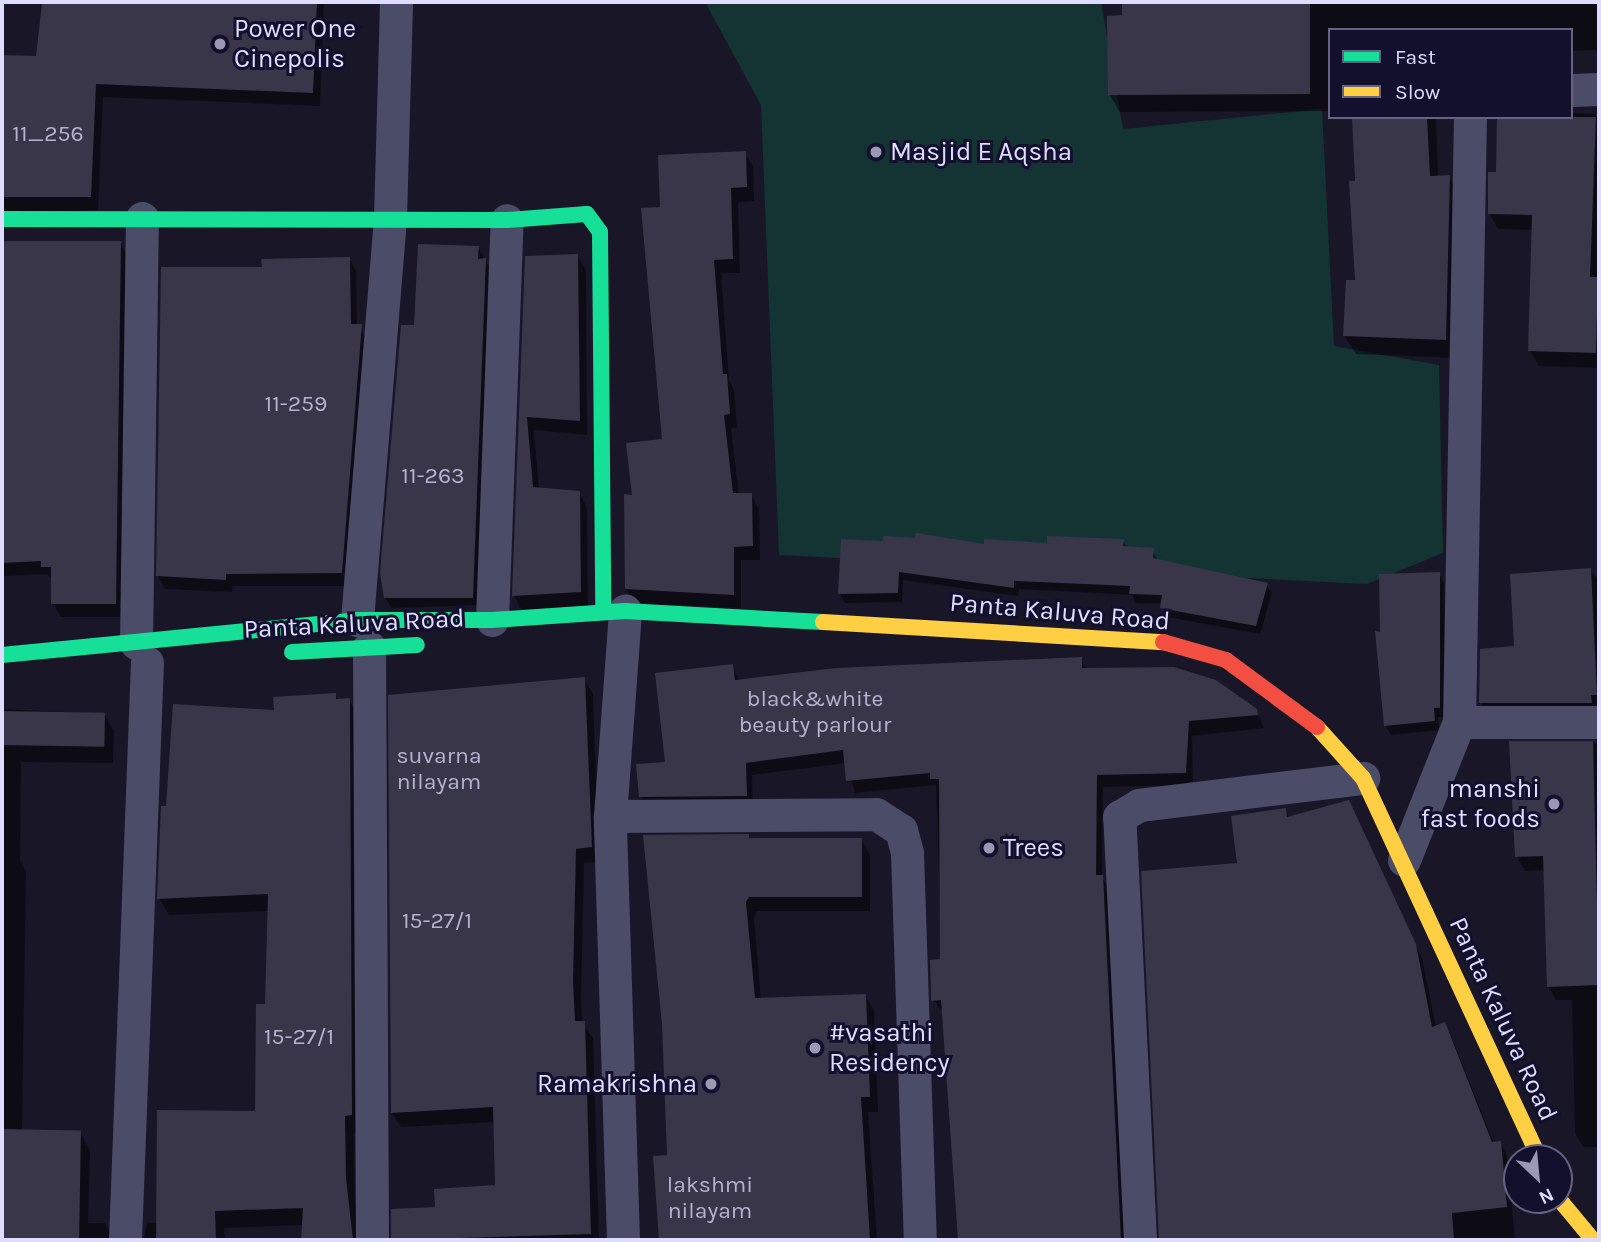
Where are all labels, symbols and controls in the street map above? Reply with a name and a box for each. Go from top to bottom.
place label: Power One Cinepolis [234,13,356,74]
legend [1328,28,1573,119]
marker: Power One Cinepolis [212,36,228,52]
text: Fast [1395,45,1436,69]
text: Slow [1395,80,1440,104]
house number: 11_256 [12,120,84,148]
place label: Masjid E Aqsha [890,136,1072,168]
marker: Masjid E Aqsha [868,144,884,160]
house number: 11-259 [265,390,327,418]
house number: 11-263 [401,462,465,490]
street label: Panta Kaluva Road [948,587,1172,637]
street label: Panta Kaluva Road [243,603,465,645]
house number: black&white beauty parlour [739,685,891,739]
house number: suvarna nilayam [396,742,482,796]
place label: manshi fast foods [1421,773,1540,834]
marker: manshi fast foods [1546,796,1562,812]
place label: Trees [1003,832,1064,864]
marker: Trees [981,840,997,856]
house number: 15-27/1 [402,907,472,935]
street label: Panta Kaluva Road [1442,912,1564,1126]
place label: #vasathi Residency [829,1017,950,1078]
house number: 15-27/1 [264,1023,334,1051]
marker: #vasathi Residency [807,1040,823,1056]
place label: Ramakrishna [537,1068,697,1100]
marker: Ramakrishna [703,1076,719,1092]
north arrow [1503,1144,1573,1214]
house number: lakshmi nilayam [667,1171,753,1225]
text: N [1535,1183,1557,1209]

